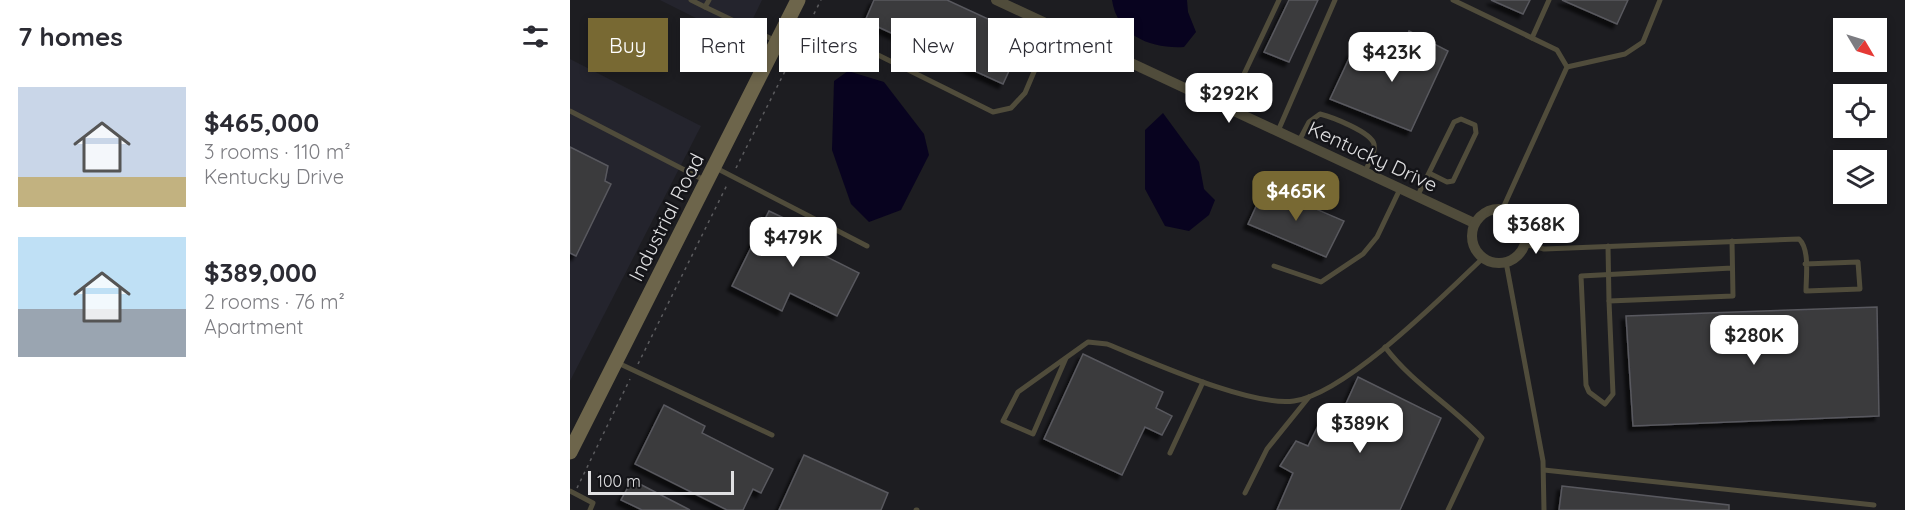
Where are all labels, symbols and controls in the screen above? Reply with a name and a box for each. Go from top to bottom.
chip: Buy [588,18,668,72]
chip: Rent [680,18,767,72]
chip: Filters [779,18,879,72]
chip: New [891,18,976,72]
chip: Apartment [988,18,1134,72]
north arrow [1833,18,1887,72]
map controls [1833,18,1887,204]
text: 7 homes [18,20,123,53]
icon: filters [519,20,552,53]
pin: $423K [1350,32,1434,83]
text: $423K [1363,39,1421,64]
pin: $292K [1187,73,1271,124]
text: $292K [1199,80,1259,105]
button: locate [1833,84,1887,138]
text: $465,000 [204,106,319,139]
icon: home [66,111,138,183]
street label: Kentucky Drive [1304,115,1442,197]
text: 3 rooms · 110 m² [204,139,351,164]
street label: Industrial Road [623,149,709,285]
button: layers [1833,150,1887,204]
text: Kentucky Drive [204,164,344,189]
pin: $465K [1254,171,1338,222]
text: $465K [1266,178,1326,203]
pin: $368K [1494,204,1578,255]
text: $368K [1507,211,1565,236]
pin: $479K [751,217,835,268]
text: $479K [764,224,822,249]
text: $389,000 [204,256,317,289]
icon: home [66,261,138,333]
text: 2 rooms · 76 m² [204,289,345,314]
text: Apartment [204,314,304,339]
pin: $280K [1712,315,1796,366]
text: $280K [1724,322,1784,347]
pin: $389K [1318,403,1402,454]
text: $389K [1331,410,1389,435]
scale bar [588,468,734,496]
text: 100 m [597,471,641,491]

